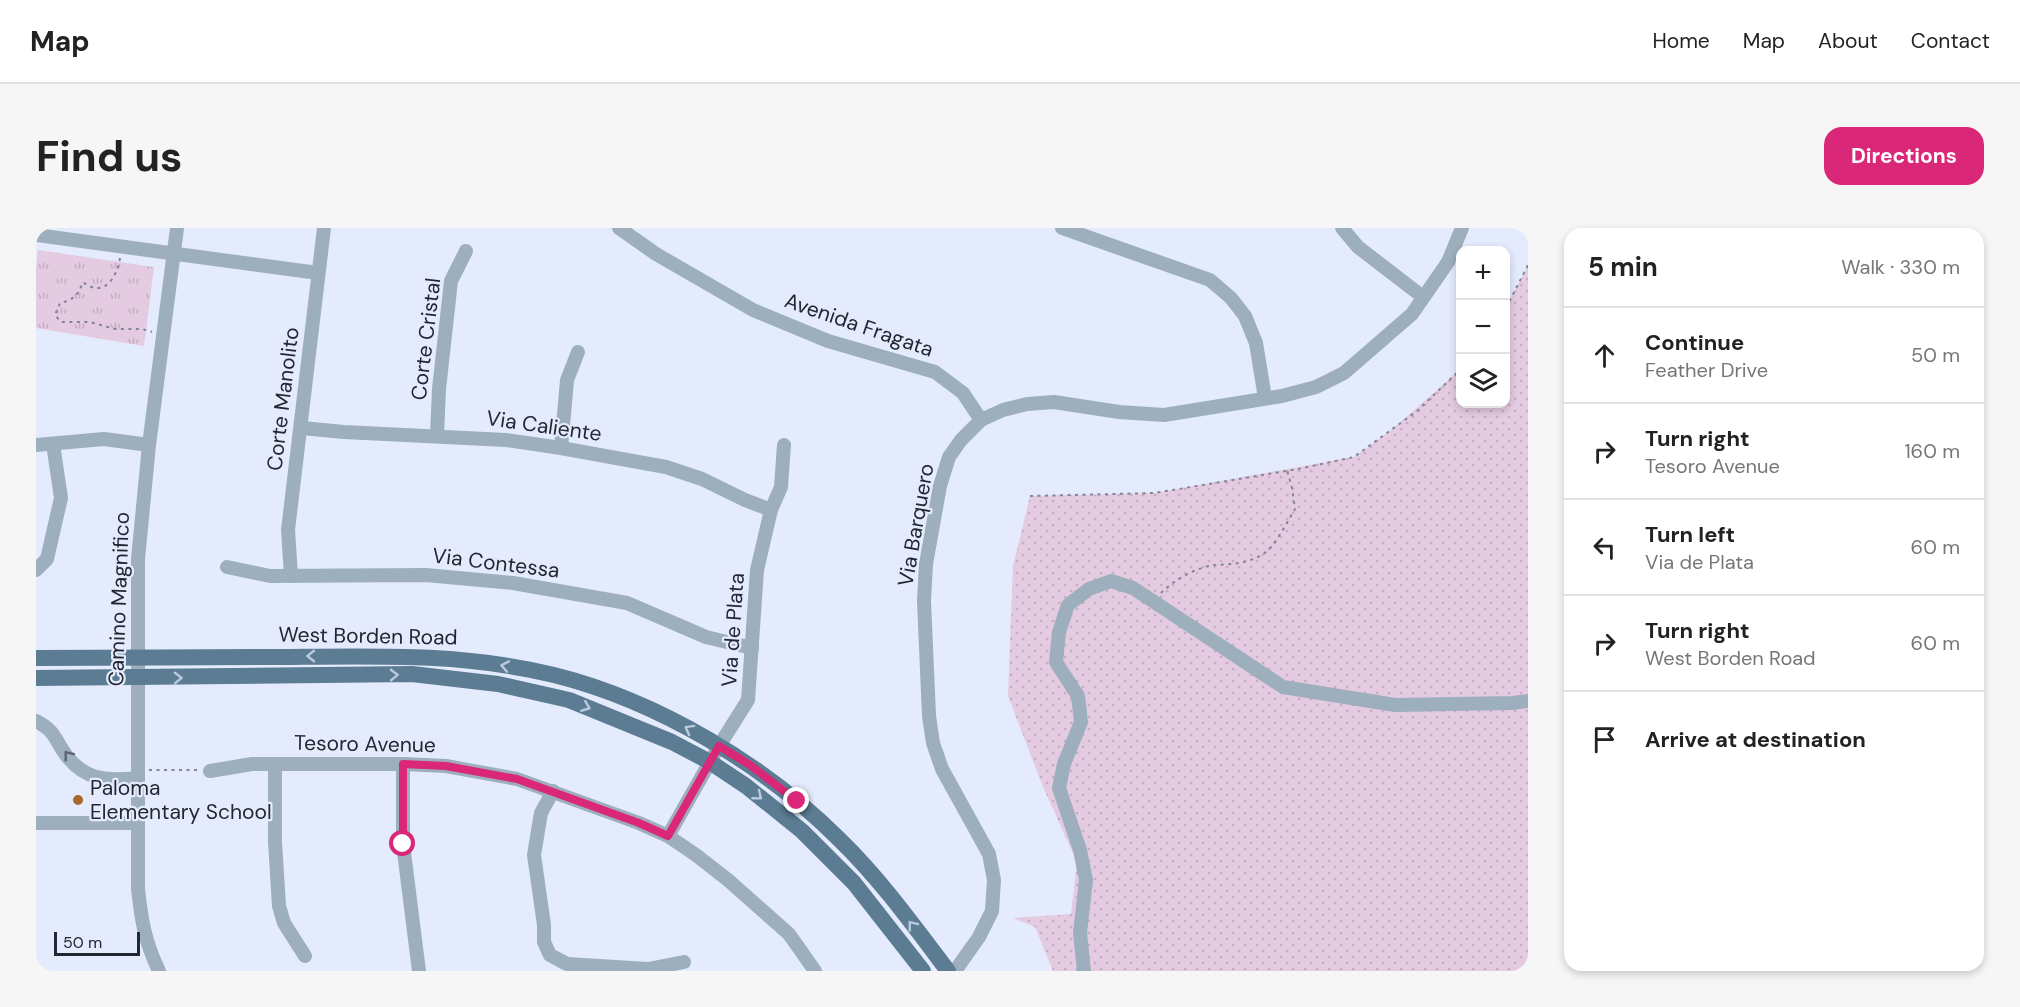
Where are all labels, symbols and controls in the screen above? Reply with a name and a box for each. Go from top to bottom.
text: Map [30,23,90,60]
text: Home [1652,27,1710,55]
text: Map [1743,27,1785,55]
text: About [1818,27,1878,55]
text: Contact [1911,27,1990,55]
button: Directions [1824,127,1984,185]
text: Find us [36,129,182,184]
map controls [1456,246,1510,408]
button: + [1456,246,1510,300]
text: 5 min [1588,250,1658,284]
text: Walk · 330 m [1841,254,1960,280]
street label: Corte Cristal [405,276,447,402]
street label: Avenida Fragata [781,286,937,364]
button: − [1456,300,1510,354]
street label: Corte Manolito [260,326,306,472]
text: Continue [1645,328,1744,357]
icon: ahead [1588,339,1621,372]
text: 50 m [1911,342,1960,368]
button: layers [1456,354,1510,408]
text: Feather Drive [1645,357,1768,383]
street label: Via Caliente [485,404,604,448]
text: Turn right [1645,424,1750,453]
icon: right [1588,435,1621,468]
text: 160 m [1904,438,1960,464]
text: Tesoro Avenue [1645,453,1780,479]
street label: Via Barquero [891,461,941,589]
street label: Camino Magnifico [102,511,136,687]
text: Turn left [1645,520,1735,549]
icon: left [1588,531,1621,564]
text: 60 m [1911,534,1960,560]
street label: Via Contessa [431,541,561,585]
text: Via de Plata [1645,549,1754,575]
street label: Via de Plata [715,572,751,688]
text: Turn right [1645,616,1750,645]
street label: West Borden Road [278,620,458,652]
icon: right [1588,627,1621,660]
text: 60 m [1911,630,1960,656]
text: West Borden Road [1645,645,1816,671]
one-way arrow [306,650,315,662]
one-way arrow [500,660,510,673]
one-way arrow [390,668,399,681]
one-way arrow [174,672,183,684]
one-way arrow [579,700,590,712]
icon: arrive [1588,723,1621,756]
one-way arrow [685,725,695,736]
text: Arrive at destination [1645,725,1866,754]
street label: Tesoro Avenue [294,729,436,759]
one-way arrow [64,751,75,762]
place label: Paloma Elementary School [90,774,272,826]
route end [783,787,809,813]
one-way arrow [752,788,763,799]
marker: Paloma Elementary School [71,793,85,807]
route start [389,830,415,856]
one-way arrow [909,920,920,931]
scale bar [54,929,140,956]
text: 50 m [63,932,102,953]

